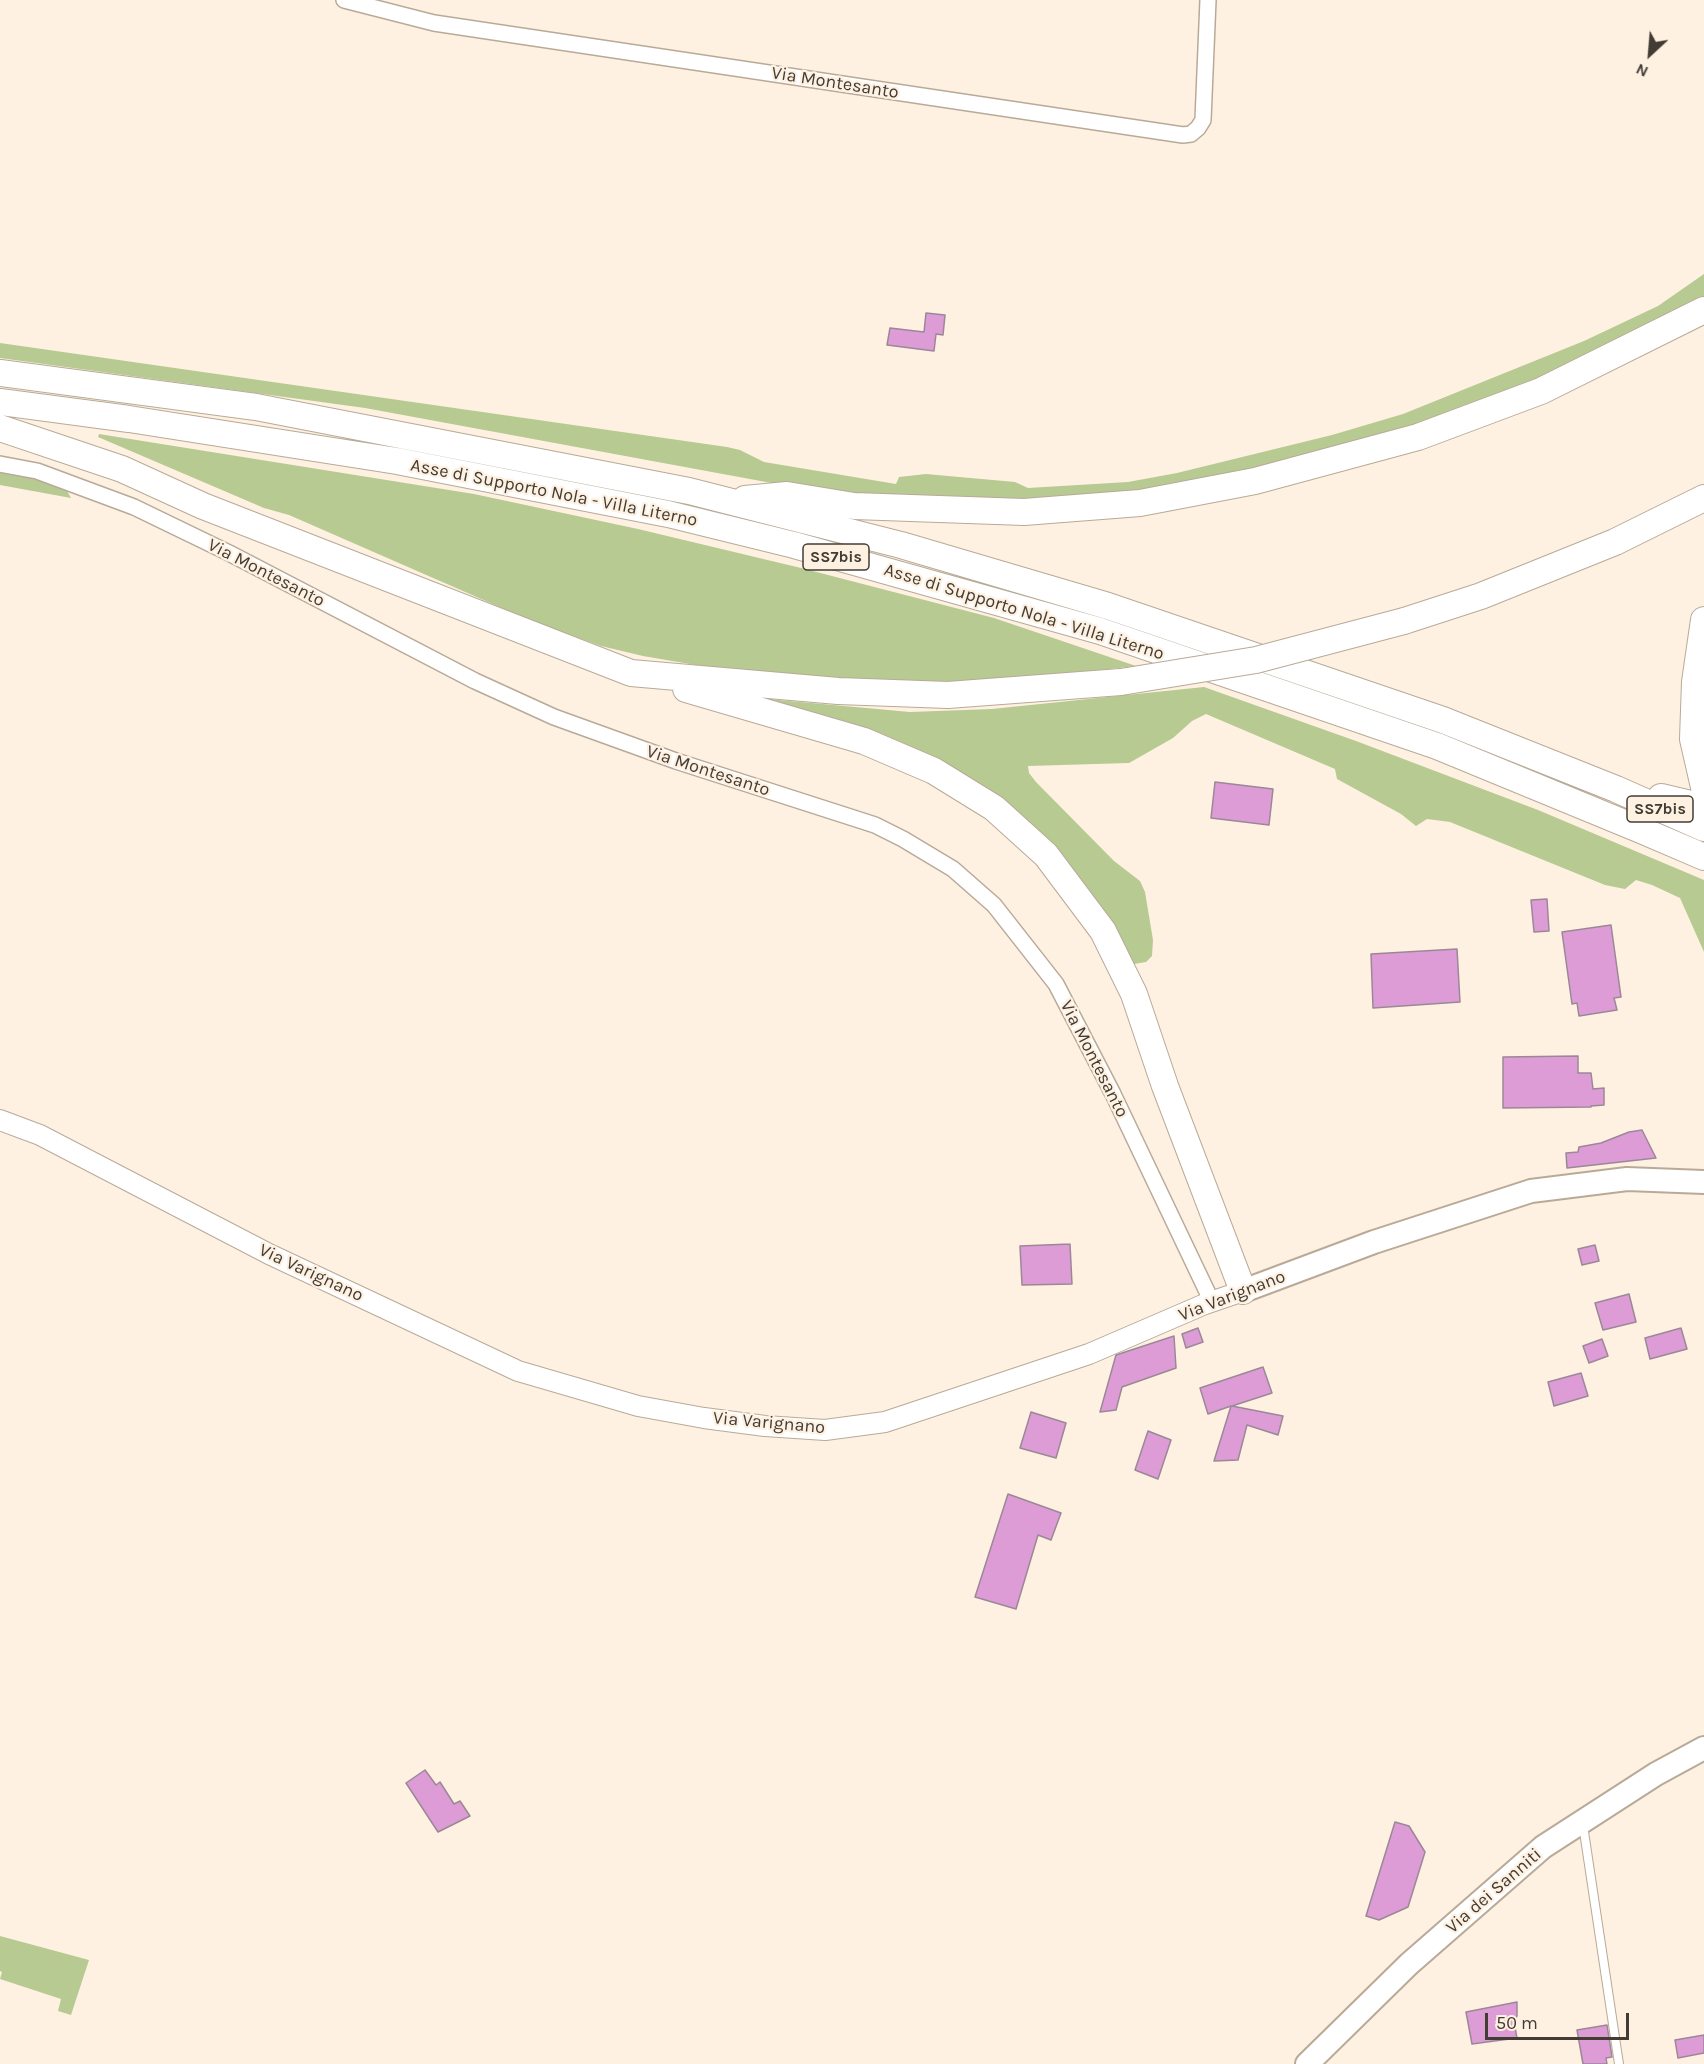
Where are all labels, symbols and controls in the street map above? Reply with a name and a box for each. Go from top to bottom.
north arrow [1620,24,1680,84]
text: N [1633,60,1651,82]
street label: Via Montesanto [770,62,900,104]
street label: Asse di Supporto Nola - Villa Literno [409,455,699,531]
street label: Via Montesanto [204,534,328,612]
road number: SS7bis [803,544,869,570]
street label: Asse di Supporto Nola - Villa Literno [881,559,1167,665]
street label: Via Montesanto [644,741,772,801]
road number: SS7bis [1627,796,1693,822]
street label: Via Montesanto [1055,997,1133,1121]
street label: Via Varignano [255,1239,367,1307]
street label: Via Varignano [1176,1266,1288,1326]
street label: Via Varignano [712,1407,826,1439]
street label: Via dei Sanniti [1442,1844,1546,1938]
scale bar [1488,2001,1632,2039]
text: 50 m [1496,2012,1538,2034]

